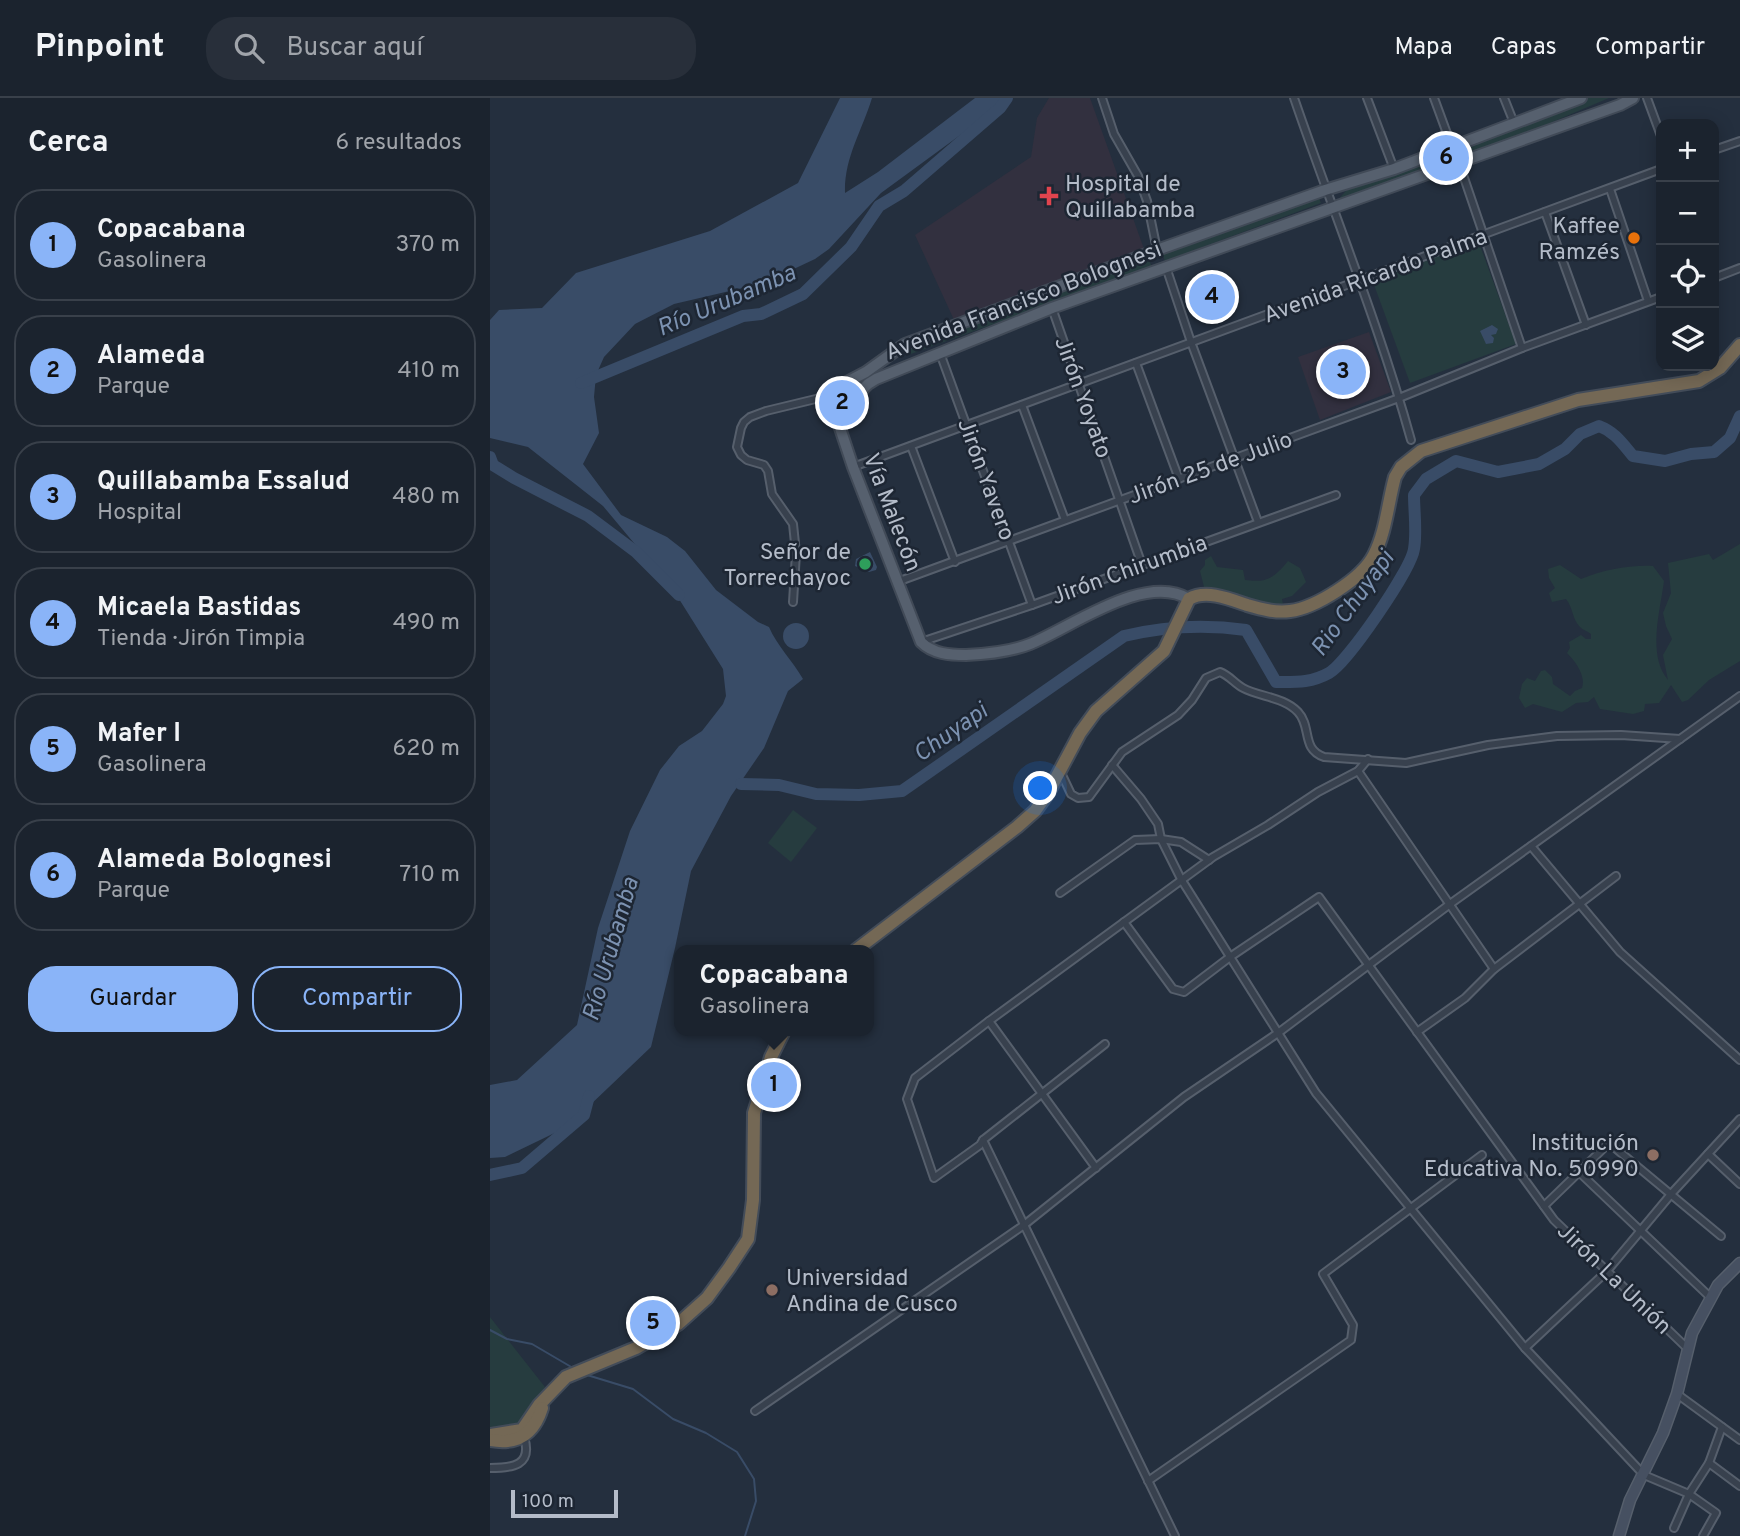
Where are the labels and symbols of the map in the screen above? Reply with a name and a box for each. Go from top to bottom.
pin: 6 [1423,132,1469,184]
place label: Hospital de Quillabamba [1065,171,1195,226]
marker: Hospital de Quillabamba [1039,186,1059,206]
place label: Kaffee Ramzés [1539,213,1620,268]
street label: Avenida Ricardo Palma [1260,223,1492,331]
marker: Kaffee Ramzés [1626,230,1642,246]
street label: Avenida Francisco Bolognesi [882,236,1166,368]
water label: Río Urubamba [653,259,801,345]
pin: 4 [1189,271,1235,323]
street label: Jirón Yoyato [1046,333,1117,463]
pin: 3 [1320,346,1366,398]
pin: 2 [819,377,865,429]
street label: Jirón Yavero [949,415,1020,545]
street label: Jirón 25 de Julio [1125,426,1297,512]
street label: Vía Malecón [855,450,927,576]
street label: Jirón Chirumbia [1048,530,1212,613]
place label: Señor de Torrechayoc [724,539,851,594]
water label: Rio Chuyapi [1305,545,1403,663]
marker: Señor de Torrechayoc [857,556,873,572]
water label: Chuyapi [908,697,995,770]
your location [1023,771,1057,805]
water label: Río Urubamba [577,874,647,1025]
pin: 1 [751,1059,797,1111]
place label: Institución Educativa No. 50990 [1424,1130,1639,1185]
marker: Institución Educativa No. 50990 [1645,1147,1661,1163]
street label: Jirón La Unión [1550,1218,1677,1342]
place label: Universidad Andina de Cusco [786,1265,958,1320]
marker: Universidad Andina de Cusco [764,1282,780,1298]
pin: 5 [630,1297,676,1349]
scale bar [511,1487,618,1519]

